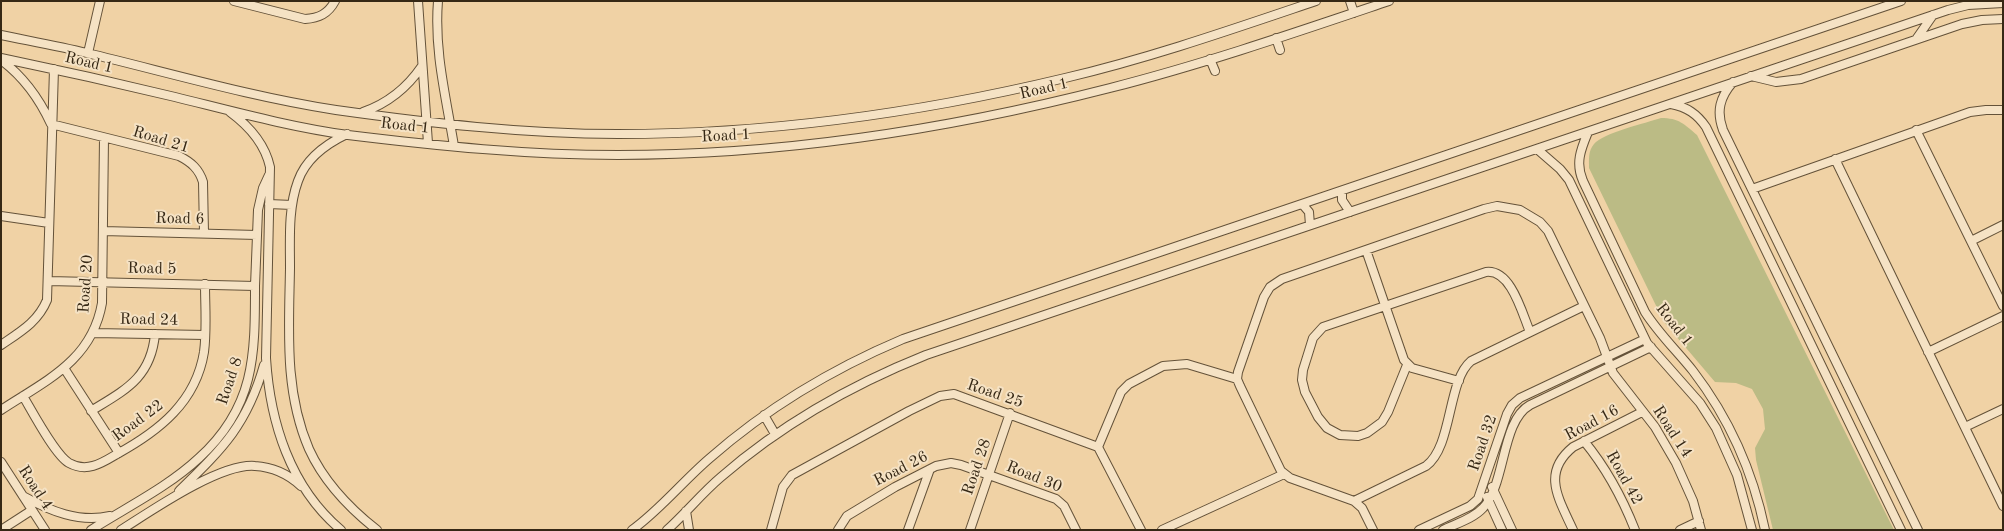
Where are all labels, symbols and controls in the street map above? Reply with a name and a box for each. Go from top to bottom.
street label: Road 1 [63,48,115,78]
street label: Road 1 [1018,74,1070,104]
street label: Road 1 [379,114,431,138]
street label: Road 21 [130,122,192,158]
street label: Road 1 [701,125,751,147]
street label: Road 6 [155,209,205,229]
street label: Road 20 [74,254,98,314]
street label: Road 5 [127,259,177,279]
street label: Road 1 [1651,300,1697,350]
street label: Road 24 [119,310,179,330]
street label: Road 8 [213,355,247,407]
street label: Road 25 [964,375,1026,413]
street label: Road 22 [109,396,167,446]
street label: Road 16 [1562,401,1622,445]
street label: Road 14 [1648,402,1696,462]
street label: Road 32 [1464,412,1502,474]
street label: Road 28 [958,436,996,498]
street label: Road 26 [870,447,932,491]
street label: Road 42 [1601,448,1647,508]
street label: Road 30 [1003,457,1065,497]
street label: Road 4 [13,462,57,514]

